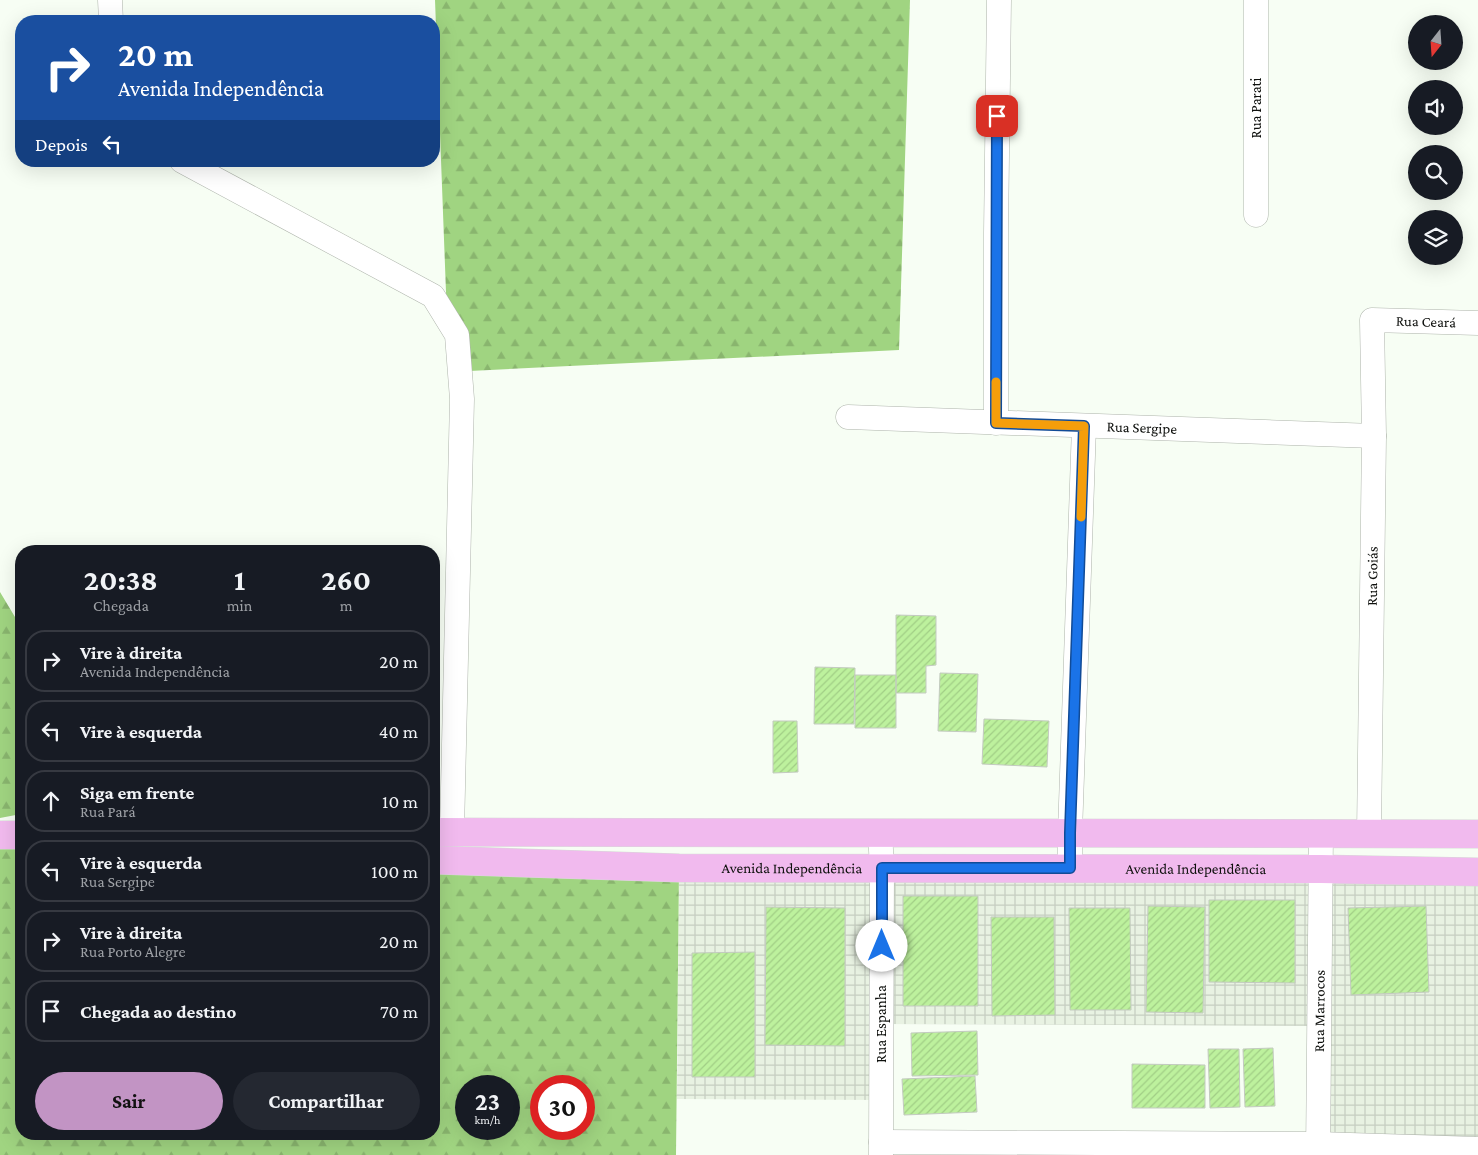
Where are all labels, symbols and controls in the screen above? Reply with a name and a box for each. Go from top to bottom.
north arrow [1408,15,1462,70]
map controls [1408,15,1463,265]
icon: right [35,35,100,100]
text: 20 m [118,35,193,74]
text: Avenida Independência [118,76,324,101]
street label: Rua Parati [1248,77,1264,138]
button: sound [1408,80,1463,135]
pin [976,95,1018,137]
icon: arrive [983,102,1011,130]
icon: left [98,130,126,158]
text: Depois [35,134,88,155]
button: search [1408,145,1463,200]
button: layers [1408,210,1463,265]
street label: Rua Ceará [1396,313,1456,330]
street label: Rua Sergipe [1106,418,1178,438]
street label: Rua Goiás [1364,546,1381,606]
text: 20:38 [84,563,158,596]
text: 1 [234,563,245,596]
text: 260 [321,563,371,596]
text: Chegada [93,597,149,614]
text: min [227,597,252,614]
text: m [340,597,353,614]
text: Vire à direita [80,642,182,663]
icon: right [37,647,65,675]
text: 20 m [379,651,418,672]
text: Avenida Independência [80,663,230,680]
icon: left [37,717,65,745]
text: Vire à esquerda [80,721,202,742]
text: 40 m [379,721,418,742]
text: Siga em frente [80,782,194,803]
icon: ahead [37,787,65,815]
text: 10 m [382,791,418,812]
text: Rua Pará [80,803,136,820]
text: Vire à esquerda [80,852,202,873]
icon: left [37,857,65,885]
street label: Avenida Independência [722,860,862,877]
text: 100 m [371,861,418,882]
street label: Avenida Independência [1126,861,1266,878]
text: Rua Sergipe [80,873,155,890]
position arrow [855,919,907,971]
text: Vire à direita [80,922,182,943]
icon: right [37,927,65,955]
text: 20 m [379,931,418,952]
text: Rua Porto Alegre [80,943,185,960]
street label: Rua Marrocos [1311,970,1328,1052]
street label: Rua Espanha [873,985,890,1063]
icon: arrive [37,997,65,1025]
text: Chegada ao destino [80,1001,236,1022]
text: 70 m [380,1001,418,1022]
button: Sair [35,1072,223,1130]
button: Compartilhar [233,1072,420,1130]
speed limit sign: 30 [530,1075,595,1140]
text: 23 [475,1088,500,1115]
text: km/h [475,1113,500,1127]

